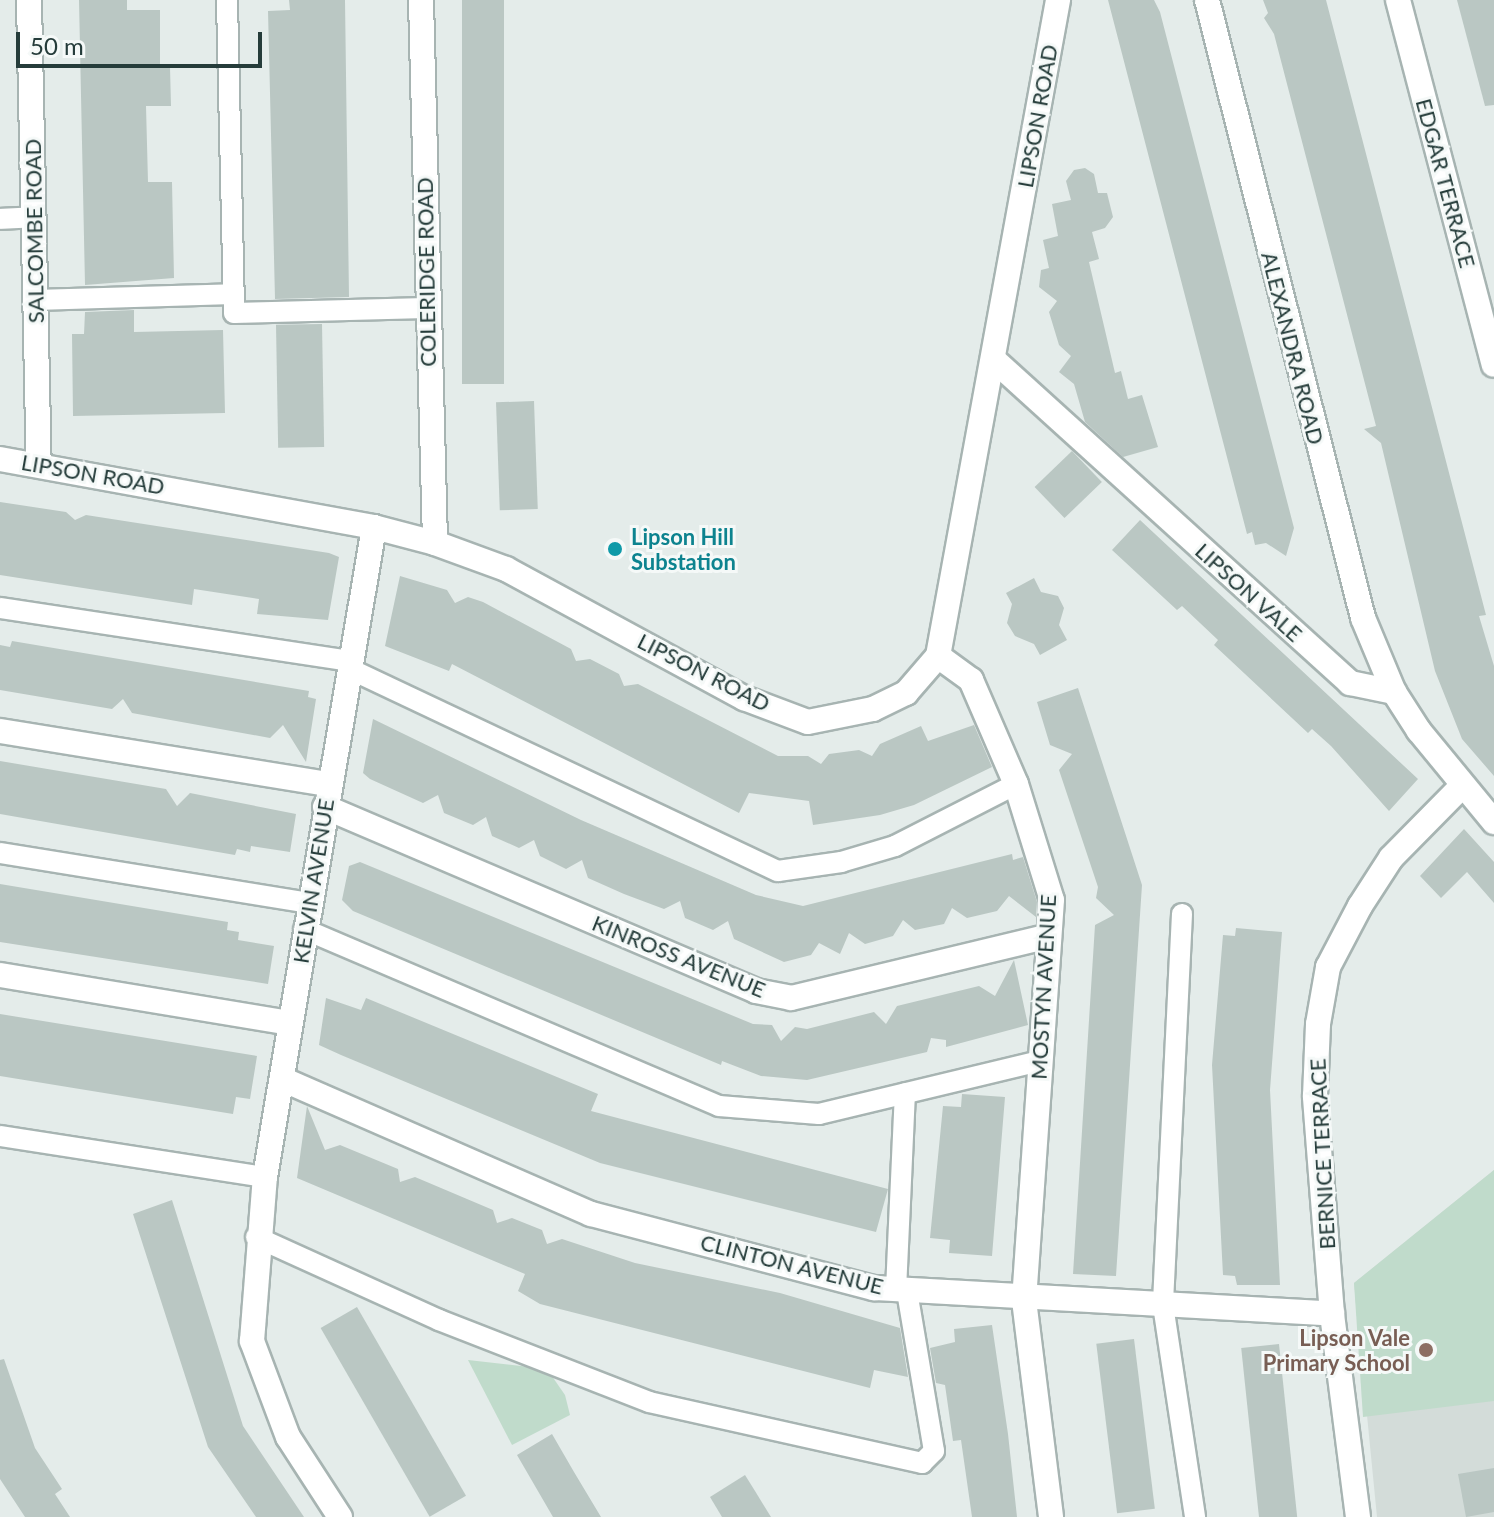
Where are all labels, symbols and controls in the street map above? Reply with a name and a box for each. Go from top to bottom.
scale bar [20,16,266,66]
text: 50 m [30,31,84,60]
street label: LIPSON ROAD [1011,42,1063,190]
street label: EDGAR TERRACE [1411,95,1481,271]
street label: SALCOMBE ROAD [19,139,49,323]
street label: COLERIDGE ROAD [411,177,441,367]
street label: ALEXANDRA ROAD [1256,249,1330,447]
street label: LIPSON ROAD [19,448,167,500]
place label: Lipson Hill Substation [631,523,736,574]
street label: LIPSON VALE [1190,537,1308,647]
marker: Lipson Hill Substation [606,540,624,558]
street label: LIPSON ROAD [633,627,775,717]
street label: KELVIN AVENUE [287,796,339,966]
street label: MOSTYN AVENUE [1025,893,1061,1081]
street label: KINROSS AVENUE [588,909,770,1003]
street label: BERNICE TERRACE [1304,1058,1340,1250]
street label: CLINTON AVENUE [697,1228,887,1300]
place label: Lipson Vale Primary School [1262,1324,1410,1376]
marker: Lipson Vale Primary School [1417,1341,1435,1359]

